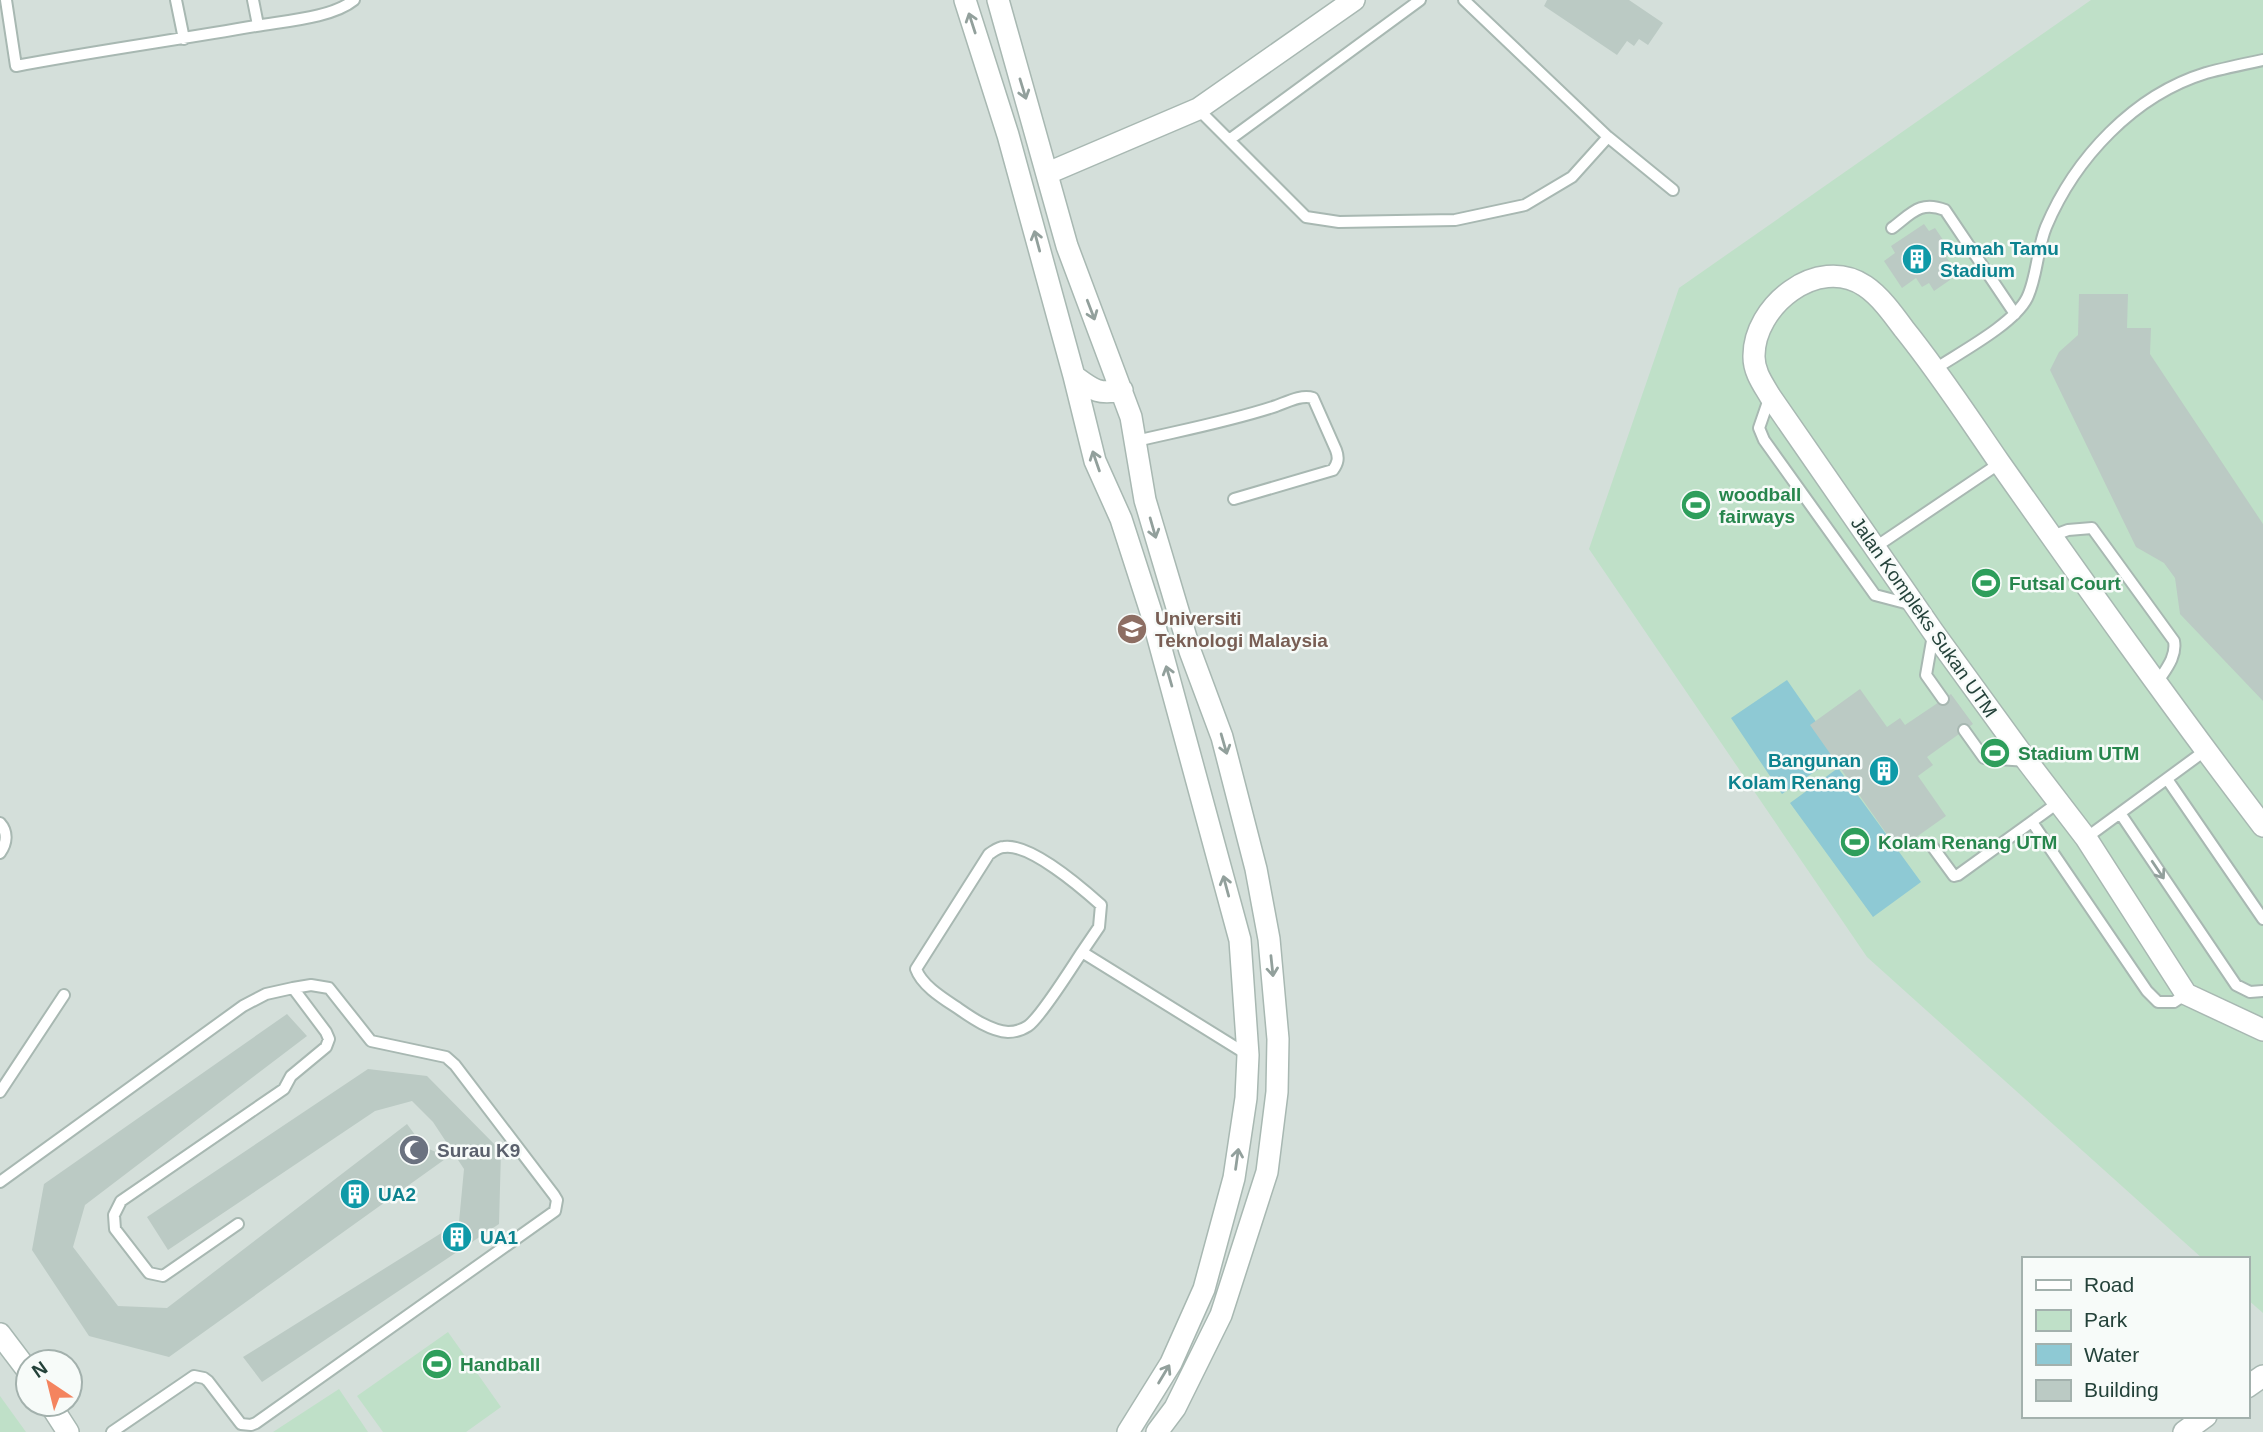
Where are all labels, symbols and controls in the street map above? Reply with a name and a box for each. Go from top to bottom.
one-way arrow [965,12,978,34]
one-way arrow [1017,78,1030,100]
one-way arrow [1030,230,1043,253]
place label: Rumah Tamu Stadium [1940,238,2059,281]
building icon: Rumah Tamu Stadium [1900,242,1934,276]
one-way arrow [1086,298,1099,320]
one-way arrow [1089,450,1101,472]
place label: woodball fairways [1718,484,1801,527]
sports icon: woodball fairways [1679,488,1713,522]
street label: Jalan Kompleks Sukan UTM [1847,513,2001,721]
one-way arrow [1148,516,1161,538]
sports icon: Futsal Court [1969,566,2003,600]
place label: Futsal Court [2009,573,2122,594]
place label: Universiti Teknologi Malaysia [1155,608,1328,651]
school or university icon: Universiti Teknologi Malaysia [1115,612,1149,646]
one-way arrow [1162,665,1175,688]
one-way arrow [1218,733,1231,755]
sports icon: Stadium UTM [1978,736,2012,770]
place label: Stadium UTM [2018,743,2139,764]
place label: Bangunan Kolam Renang [1728,750,1861,793]
building icon: Bangunan Kolam Renang [1867,754,1901,788]
sports icon: Kolam Renang UTM [1838,825,1872,859]
place label: Kolam Renang UTM [1878,832,2057,853]
one-way arrow [2151,860,2166,879]
one-way arrow [1219,875,1232,898]
one-way arrow [1266,954,1279,977]
mosque icon: Surau K9 [397,1133,431,1167]
place label: Surau K9 [437,1140,520,1161]
one-way arrow [1230,1149,1243,1171]
building icon: UA2 [338,1177,372,1211]
place label: UA2 [378,1184,416,1205]
building icon: UA1 [440,1220,474,1254]
place label: UA1 [480,1227,518,1248]
legend [2022,1257,2249,1418]
text: Road [2084,1273,2134,1296]
text: Park [2084,1308,2128,1331]
text: Water [2084,1343,2139,1366]
sports icon: Handball [420,1347,454,1381]
north arrow [14,1348,84,1418]
place label: Handball [460,1354,540,1375]
text: N [28,1357,51,1382]
one-way arrow [1157,1364,1171,1384]
text: Building [2084,1378,2159,1401]

